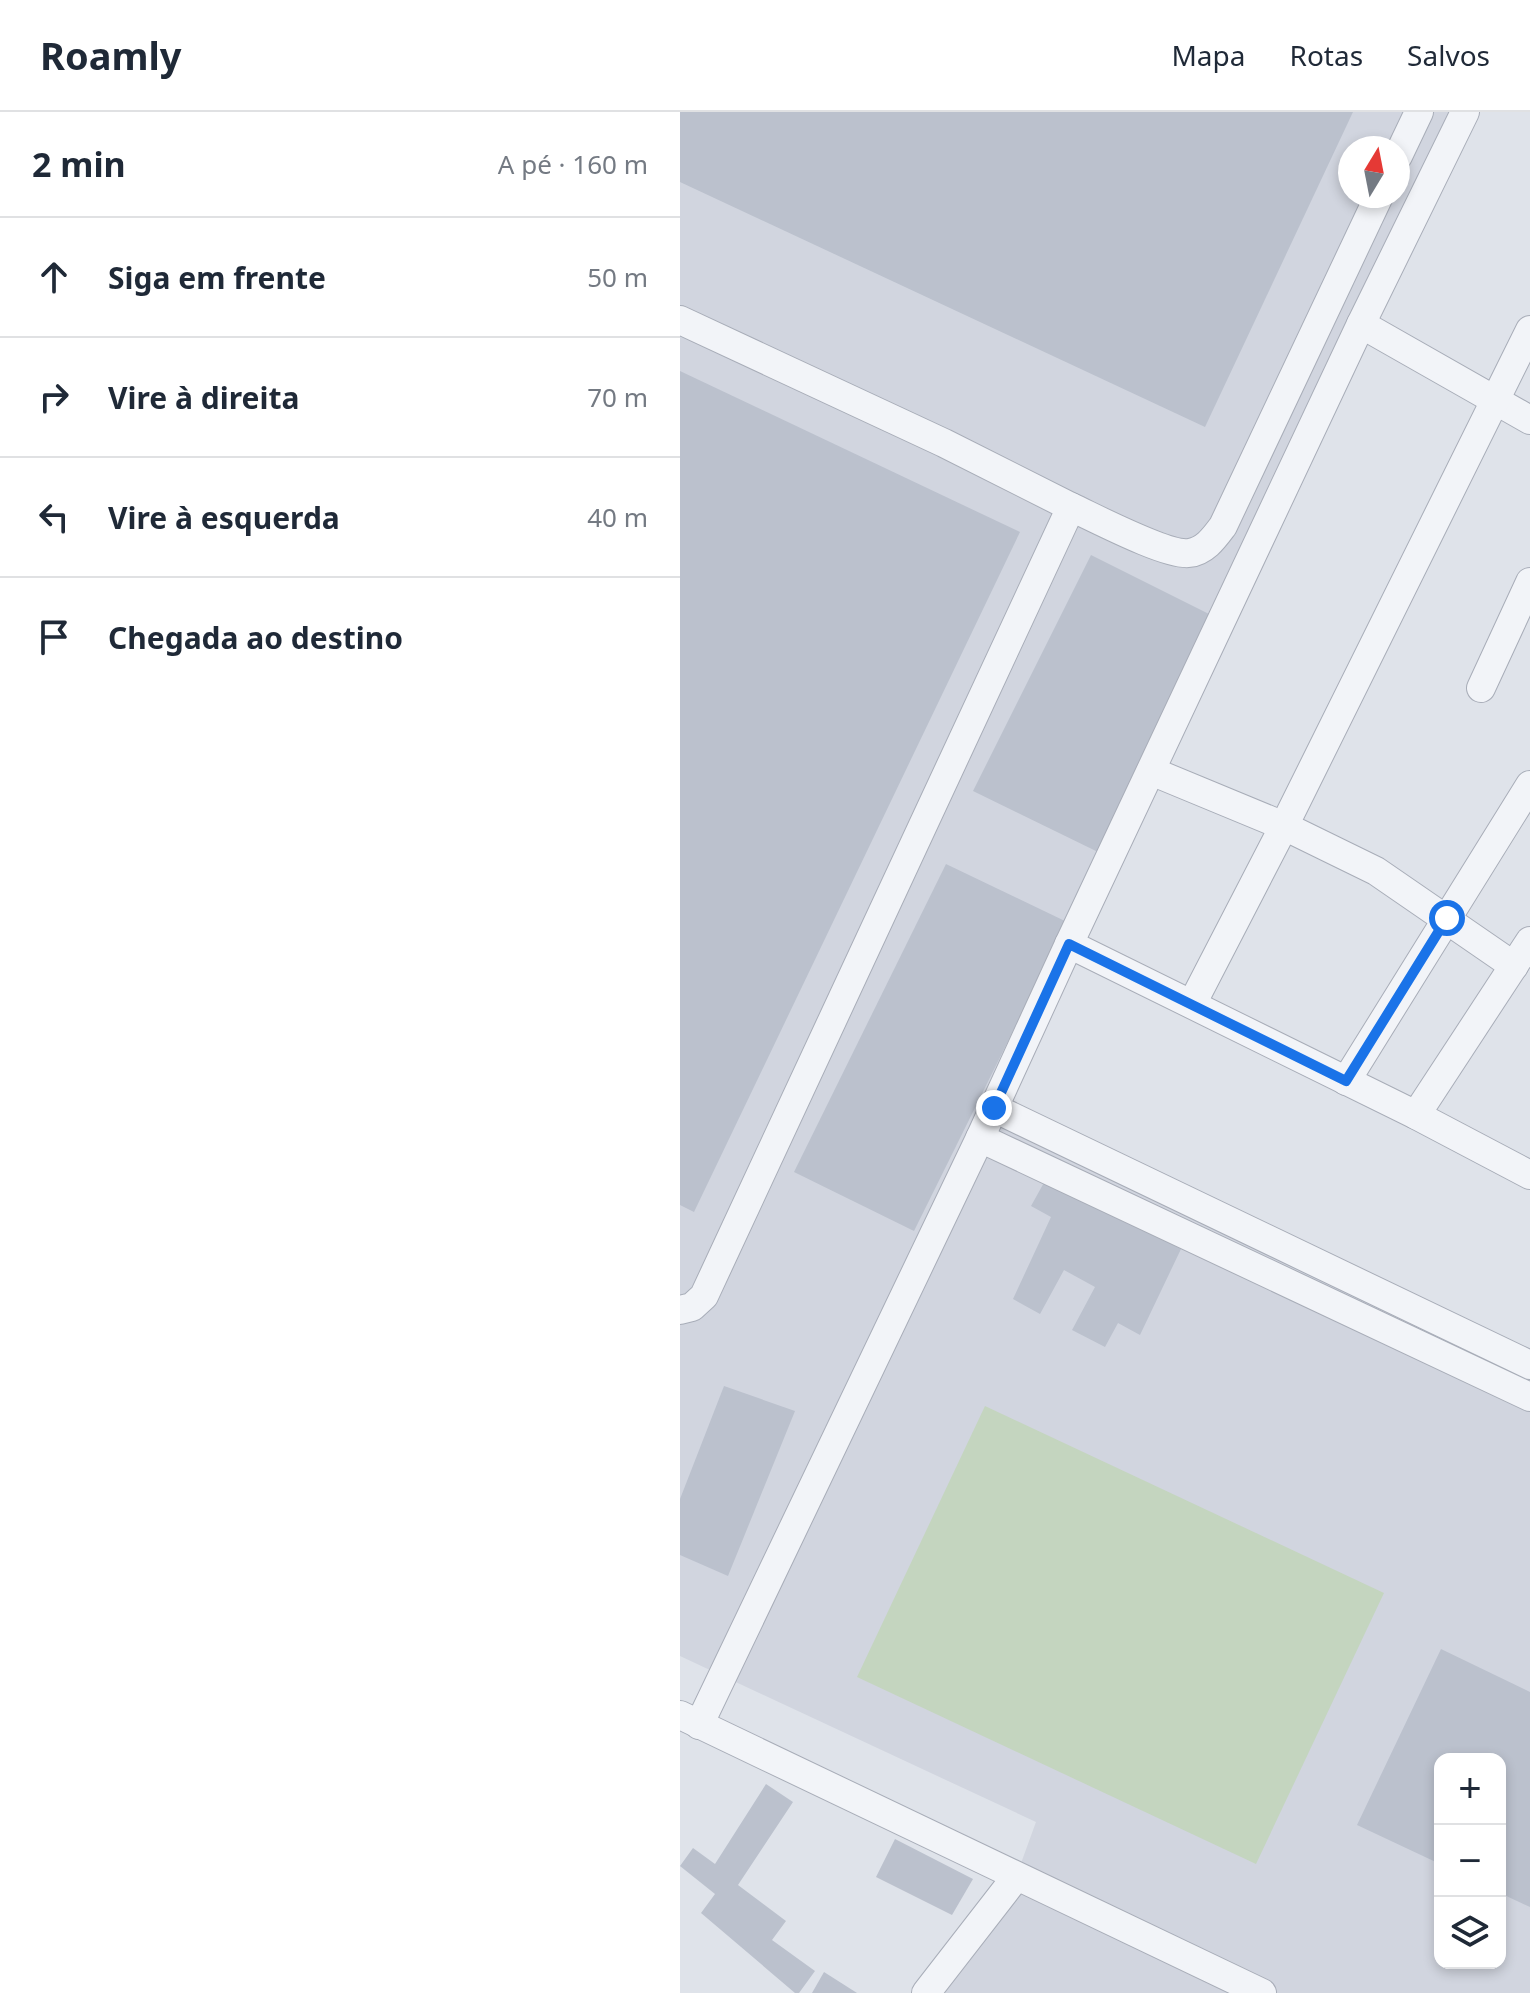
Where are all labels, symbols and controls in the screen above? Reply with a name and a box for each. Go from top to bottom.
text: Roamly [40,29,182,81]
text: Mapa [1171,36,1246,74]
text: Rotas [1290,36,1363,74]
text: Salvos [1407,36,1490,74]
north arrow [1338,136,1410,208]
text: 2 min [32,141,126,187]
text: A pé · 160 m [498,146,648,182]
icon: ahead [32,255,76,299]
text: Siga em frente [108,257,326,298]
text: 50 m [587,259,648,295]
icon: right [32,375,76,419]
text: Vire à direita [108,377,299,418]
text: 70 m [587,379,648,415]
icon: left [32,495,76,539]
text: Vire à esquerda [108,497,340,538]
text: 40 m [587,499,648,535]
icon: arrive [32,615,76,659]
text: Chegada ao destino [108,617,403,658]
route start [1429,900,1465,936]
route end [976,1090,1012,1126]
map controls [1434,1753,1506,1969]
button: + [1434,1753,1506,1825]
button: − [1434,1825,1506,1897]
button: layers [1434,1897,1506,1969]

